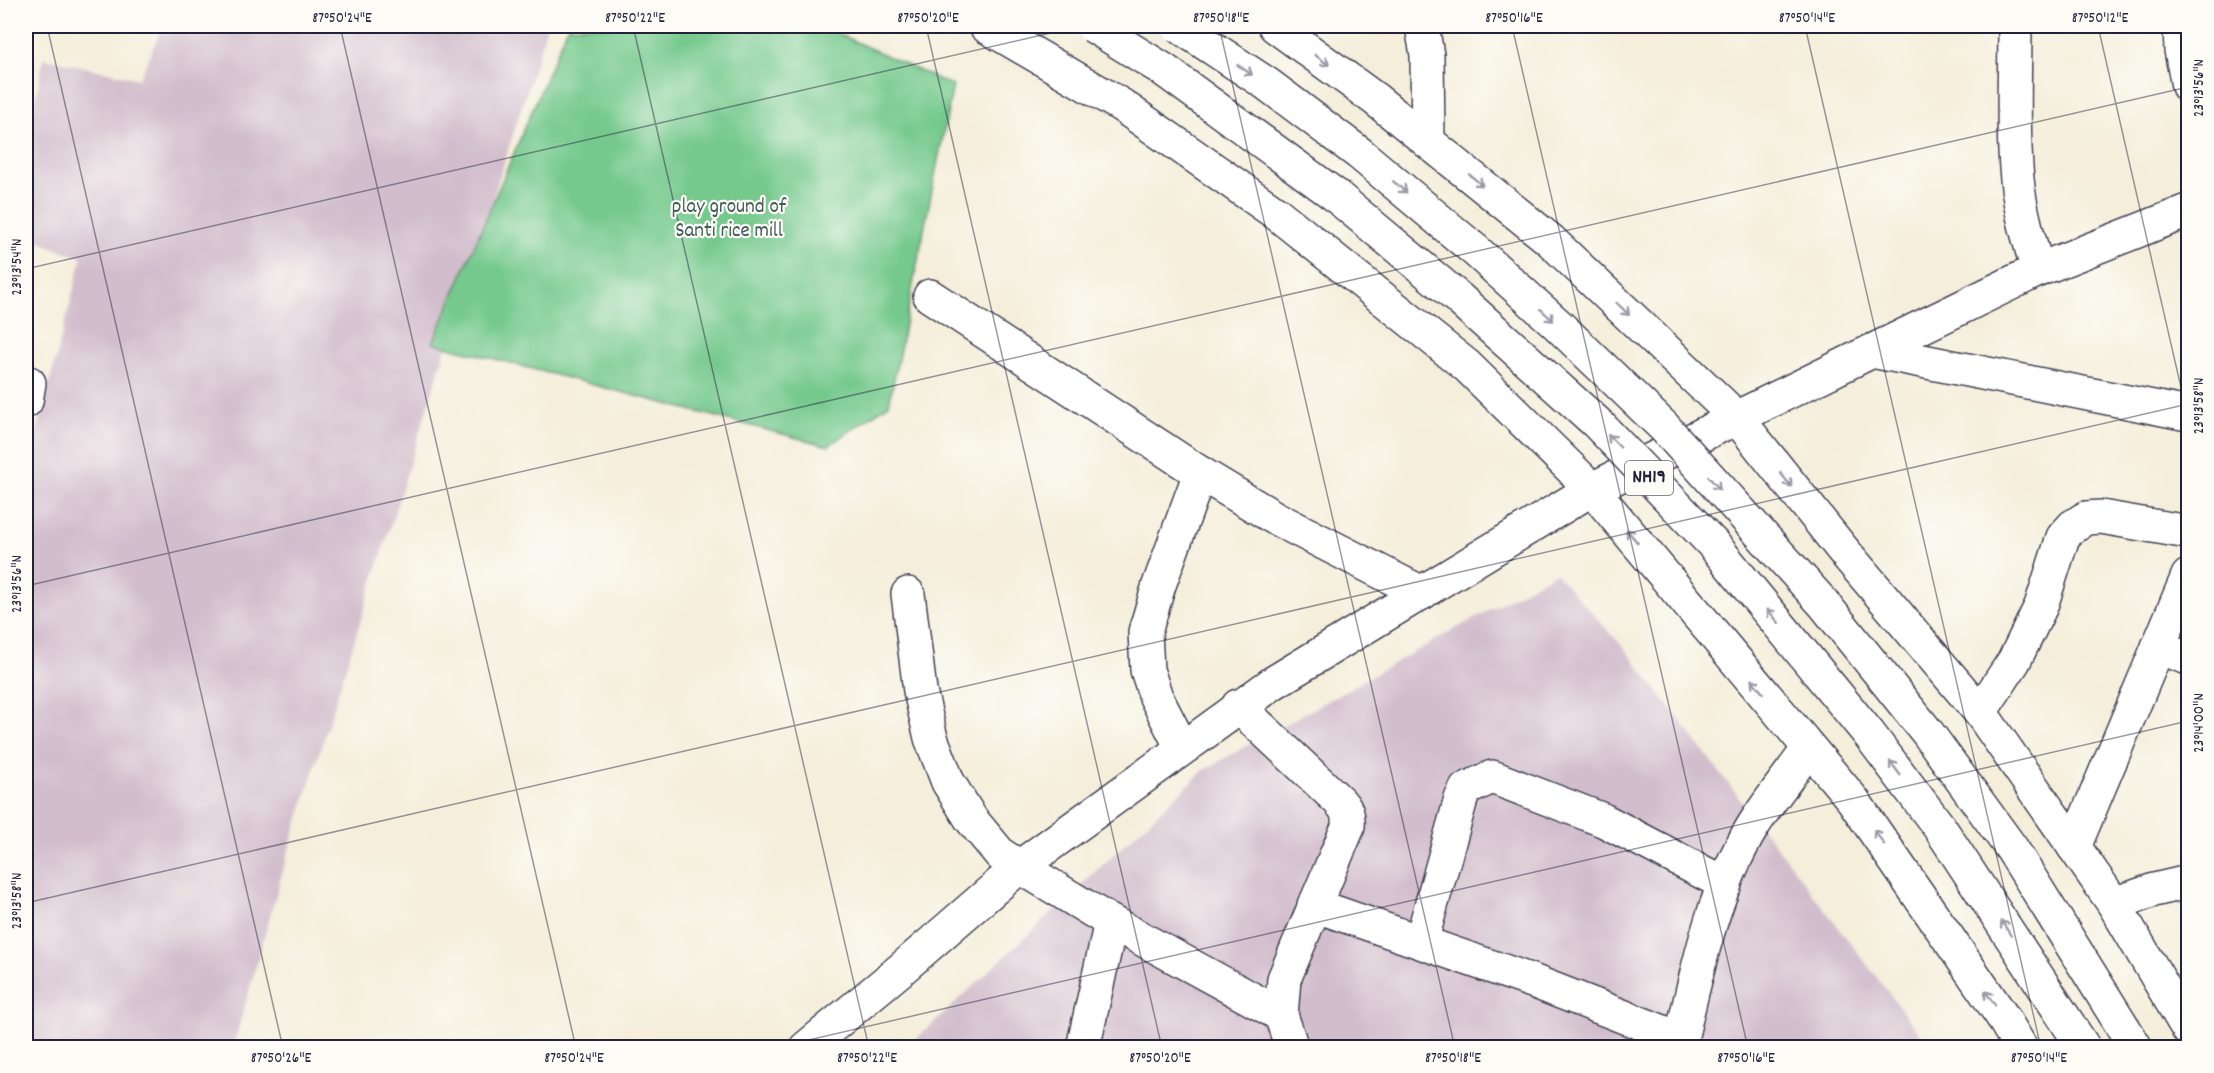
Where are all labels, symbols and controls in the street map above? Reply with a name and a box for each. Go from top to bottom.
text: 87°50'24"E [312,8,372,30]
text: 87°50'22"E [605,8,665,30]
text: 87°50'20"E [897,8,959,30]
text: 87°50'18"E [1193,8,1249,30]
text: 87°50'16"E [1485,8,1543,30]
text: 87°50'14"E [1779,8,1835,30]
text: 87°50'12"E [2072,8,2129,30]
one-way arrow [1314,54,1330,66]
text: 23°13'56"N [2189,59,2211,117]
one-way arrow [1236,63,1253,76]
one-way arrow [1468,174,1484,187]
one-way arrow [1392,181,1408,194]
park label: play ground of Santi rice mill [672,193,787,247]
text: 23°13'54"N [7,239,29,295]
one-way arrow [1615,302,1630,316]
one-way arrow [1539,308,1554,322]
text: 23°13'58"N [2189,378,2211,434]
one-way arrow [1607,433,1621,448]
road number: NH19 [1625,461,1673,495]
one-way arrow [1780,471,1793,487]
one-way arrow [1707,475,1721,490]
one-way arrow [1625,529,1639,544]
text: 23°13'56"N [7,555,29,613]
one-way arrow [1766,609,1780,624]
one-way arrow [1751,678,1764,694]
text: 23°14'00"N [2189,693,2211,753]
one-way arrow [1889,761,1901,777]
one-way arrow [1873,830,1885,846]
text: 23°13'58"N [7,873,29,929]
one-way arrow [2000,921,2012,937]
one-way arrow [1984,990,1996,1006]
text: 87°50'26"E [251,1048,312,1070]
text: 87°50'24"E [544,1048,604,1070]
text: 87°50'22"E [837,1048,897,1070]
text: 87°50'20"E [1129,1048,1191,1070]
text: 87°50'18"E [1425,1048,1481,1070]
text: 87°50'16"E [1717,1048,1775,1070]
text: 87°50'14"E [2011,1048,2067,1070]

